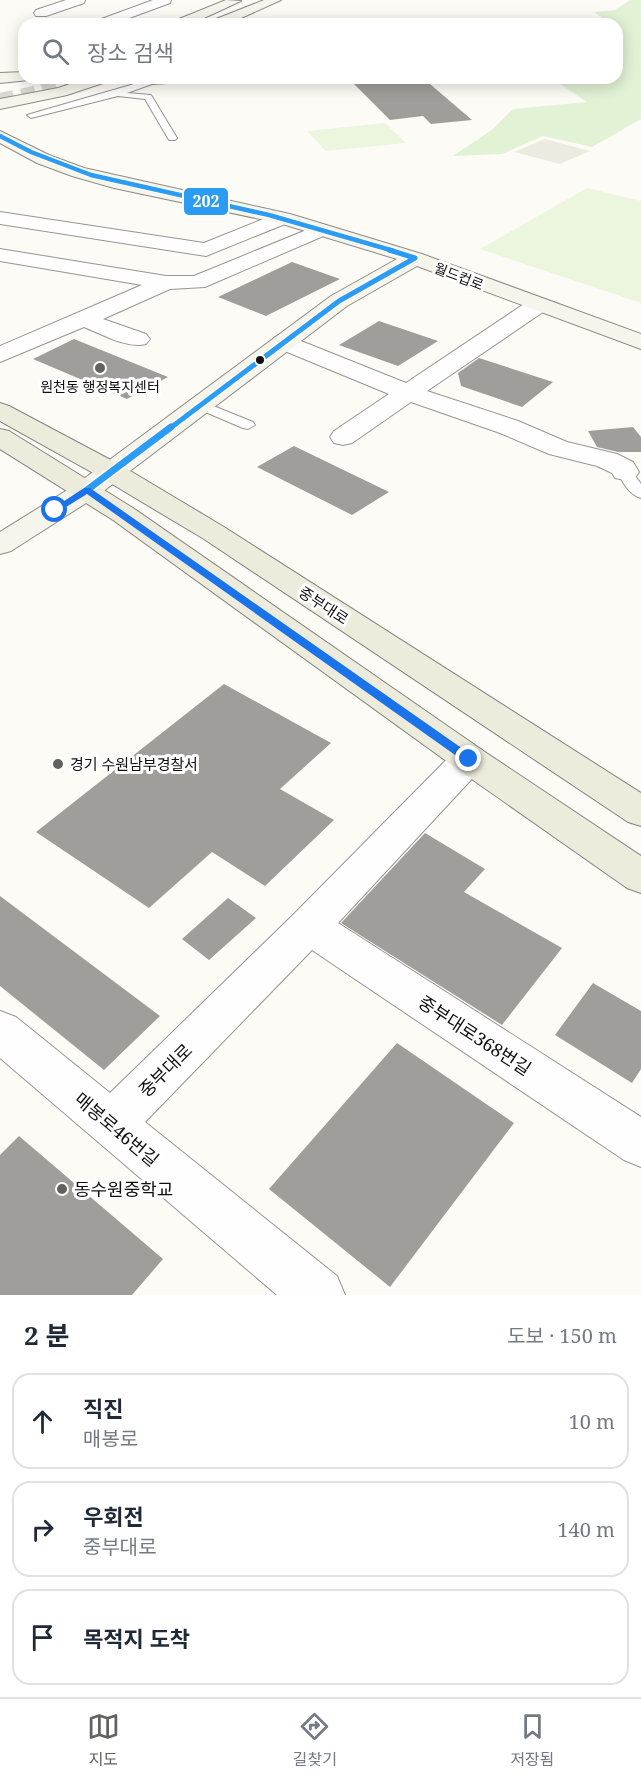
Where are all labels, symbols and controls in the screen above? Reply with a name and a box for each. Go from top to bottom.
search box [18,18,623,84]
icon: search [39,35,72,68]
text: 장소 검색 [87,37,174,67]
line badge: 202 [183,187,229,216]
text: 202 [192,190,220,212]
street label: 월드컵로 [432,258,487,294]
unlabelled marker [254,354,266,366]
marker: 원천동 행정복지센터 [93,361,107,375]
place label: 원천동 행정복지센터 [40,377,160,396]
route start [41,496,67,522]
street label: 중부대로 [295,582,353,628]
route end [455,745,481,771]
place label: 경기 수원남부경찰서 [70,754,198,774]
marker: 경기 수원남부경찰서 [51,757,65,771]
street label: 중부대로368번길 [414,990,536,1080]
street label: 중부대로 [133,1038,197,1102]
street label: 매봉로46번길 [70,1087,164,1171]
place label: 동수원중학교 [74,1177,173,1201]
marker: 동수원중학교 [55,1182,69,1196]
text: 2 분 [24,1317,69,1353]
text: 도보 · 150 m [507,1322,617,1349]
text: 직진 [83,1393,123,1423]
icon: ahead [26,1405,59,1438]
text: 10 m [569,1408,615,1435]
text: 매봉로 [83,1425,138,1452]
text: 우회전 [83,1501,144,1531]
icon: right [26,1513,59,1546]
text: 140 m [557,1516,615,1543]
text: 중부대로 [83,1533,157,1560]
icon: arrive [26,1621,59,1654]
text: 목적지 도착 [83,1623,190,1653]
tab: 지도 [87,1710,120,1770]
tab: 길찾기 [293,1710,337,1770]
tab: 저장됨 [510,1710,554,1770]

